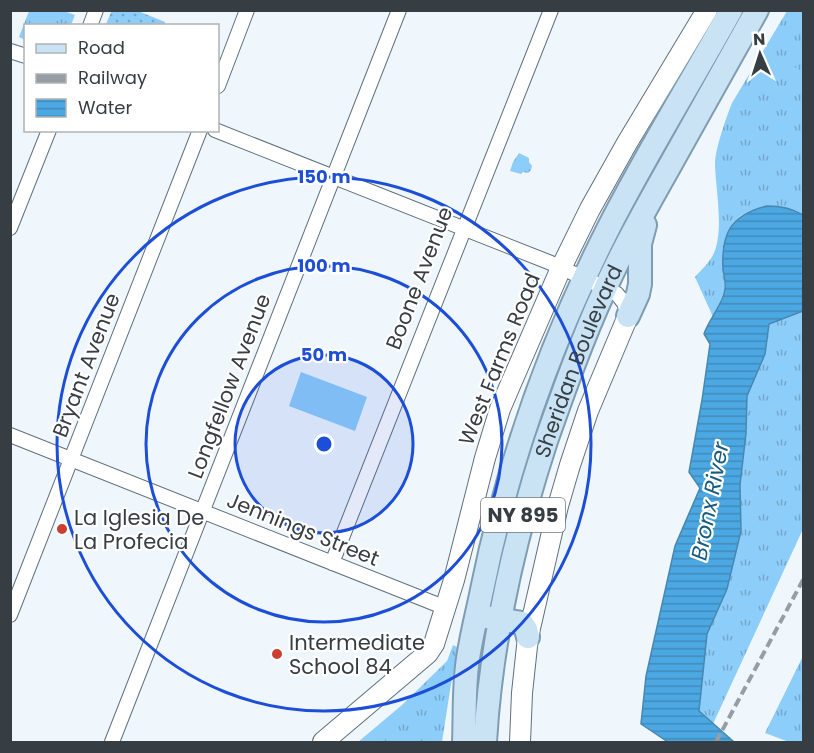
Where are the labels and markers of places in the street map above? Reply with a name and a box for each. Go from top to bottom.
centre of rings [314,434,334,454]
place label: La Iglesia De La Profecia [74,503,204,556]
marker: La Iglesia De La Profecia [55,522,69,536]
place label: Intermediate School 84 [289,628,425,681]
marker: Intermediate School 84 [270,647,284,661]

